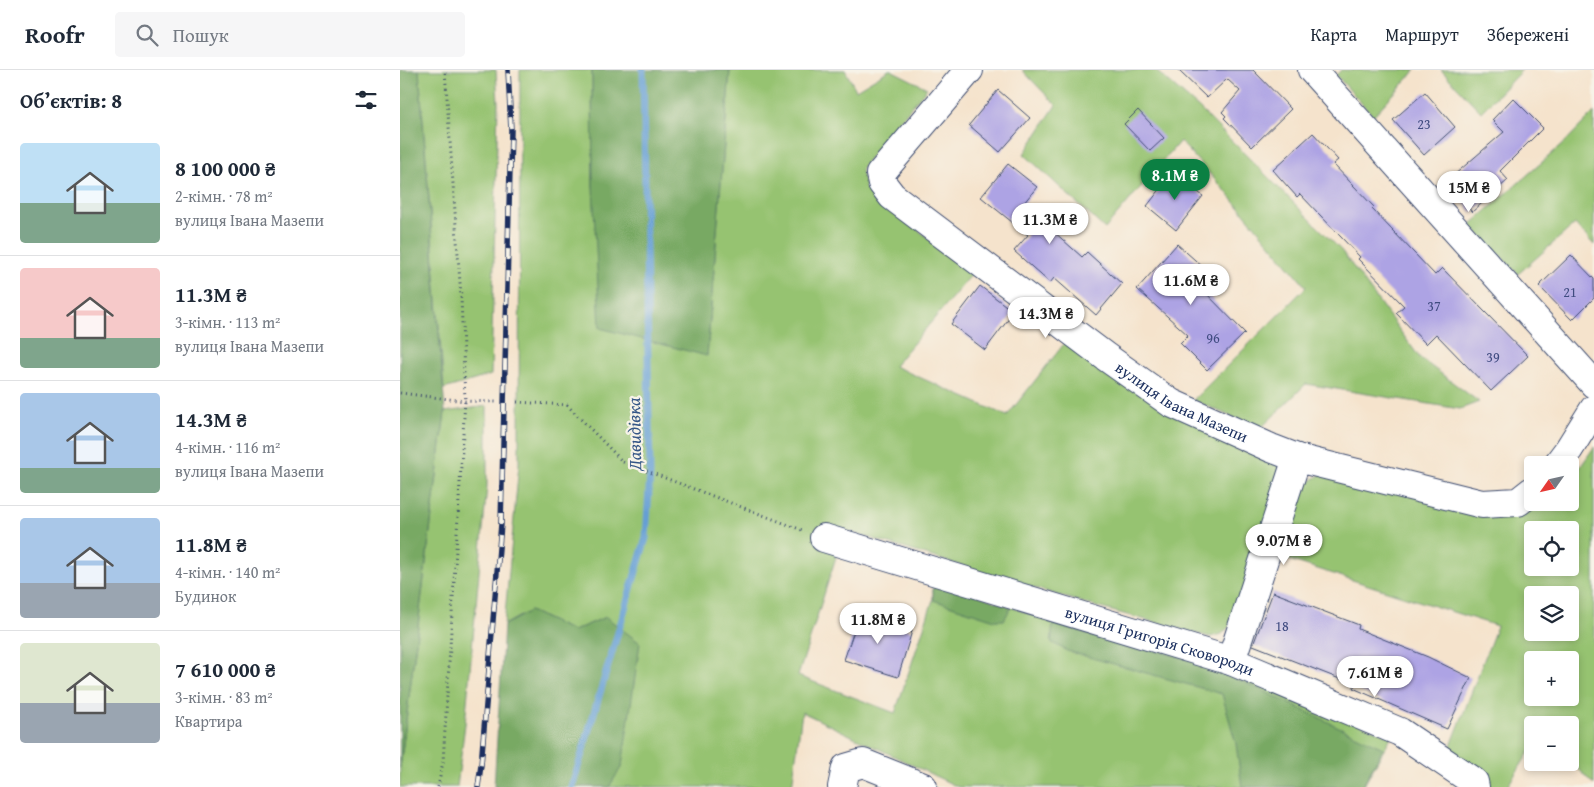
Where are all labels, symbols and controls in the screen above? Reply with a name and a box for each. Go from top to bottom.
search box [115,12,465,57]
text: Roofr [25,17,85,52]
icon: search [133,21,161,49]
text: Пошук [173,21,229,49]
text: Карта [1311,21,1357,48]
text: Маршрут [1385,21,1459,48]
text: Збережені [1487,21,1569,48]
text: Об’єктів: 8 [20,85,122,116]
icon: filters [352,86,380,114]
house number: 23 [1417,114,1431,134]
text: 8 100 000 ₴ [175,153,276,184]
pin: 8.1M ₴ [1134,158,1216,201]
icon: home [60,163,120,223]
text: 8.1M ₴ [1152,163,1198,187]
pin: 15M ₴ [1434,170,1504,213]
text: 15M ₴ [1448,175,1490,199]
text: 2-кімн. · 78 m² [175,184,273,208]
pin: 11.3M ₴ [1004,202,1096,245]
text: 11.3M ₴ [1023,207,1077,231]
text: вулиця Івана Мазепи [175,208,324,232]
pin: 11.6M ₴ [1145,264,1237,306]
text: 11.6M ₴ [1164,268,1218,292]
text: 11.3M ₴ [175,279,247,310]
house number: 21 [1563,282,1577,302]
icon: home [60,288,120,348]
pin: 14.3M ₴ [1000,296,1092,339]
house number: 37 [1427,296,1441,316]
text: 14.3M ₴ [1019,301,1073,325]
text: 3-кімн. · 113 m² [175,310,280,334]
house number: 96 [1206,328,1220,348]
text: вулиця Івана Мазепи [175,334,324,358]
house number: 39 [1486,347,1500,367]
street label: вулиця Івана Мазепи [1111,355,1253,448]
water label: Давидівка [620,397,648,472]
text: 14.3M ₴ [175,404,247,435]
icon: home [60,413,120,473]
text: 4-кімн. · 116 m² [175,435,280,459]
north arrow [1524,456,1579,511]
map controls [1524,456,1579,771]
text: вулиця Івана Мазепи [175,459,324,483]
button: locate [1524,521,1579,576]
pin: 9.07M ₴ [1238,524,1330,566]
text: 9.07M ₴ [1257,528,1311,552]
text: 11.8M ₴ [175,529,247,560]
icon: home [60,538,120,598]
text: 4-кімн. · 140 m² [175,560,280,584]
text: Будинок [175,584,236,608]
button: layers [1524,586,1579,641]
street label: вулиця Григорія Сковороди [1062,600,1258,682]
pin: 11.8M ₴ [832,602,924,645]
text: 11.8M ₴ [851,607,905,631]
house number: 18 [1275,616,1289,636]
button: + [1524,651,1579,706]
text: 7 610 000 ₴ [175,654,276,685]
pin: 7.61M ₴ [1329,656,1421,698]
text: 7.61M ₴ [1348,660,1402,684]
icon: home [60,663,120,723]
text: 3-кімн. · 83 m² [175,685,273,709]
text: Квартира [175,709,242,733]
button: − [1524,716,1579,771]

